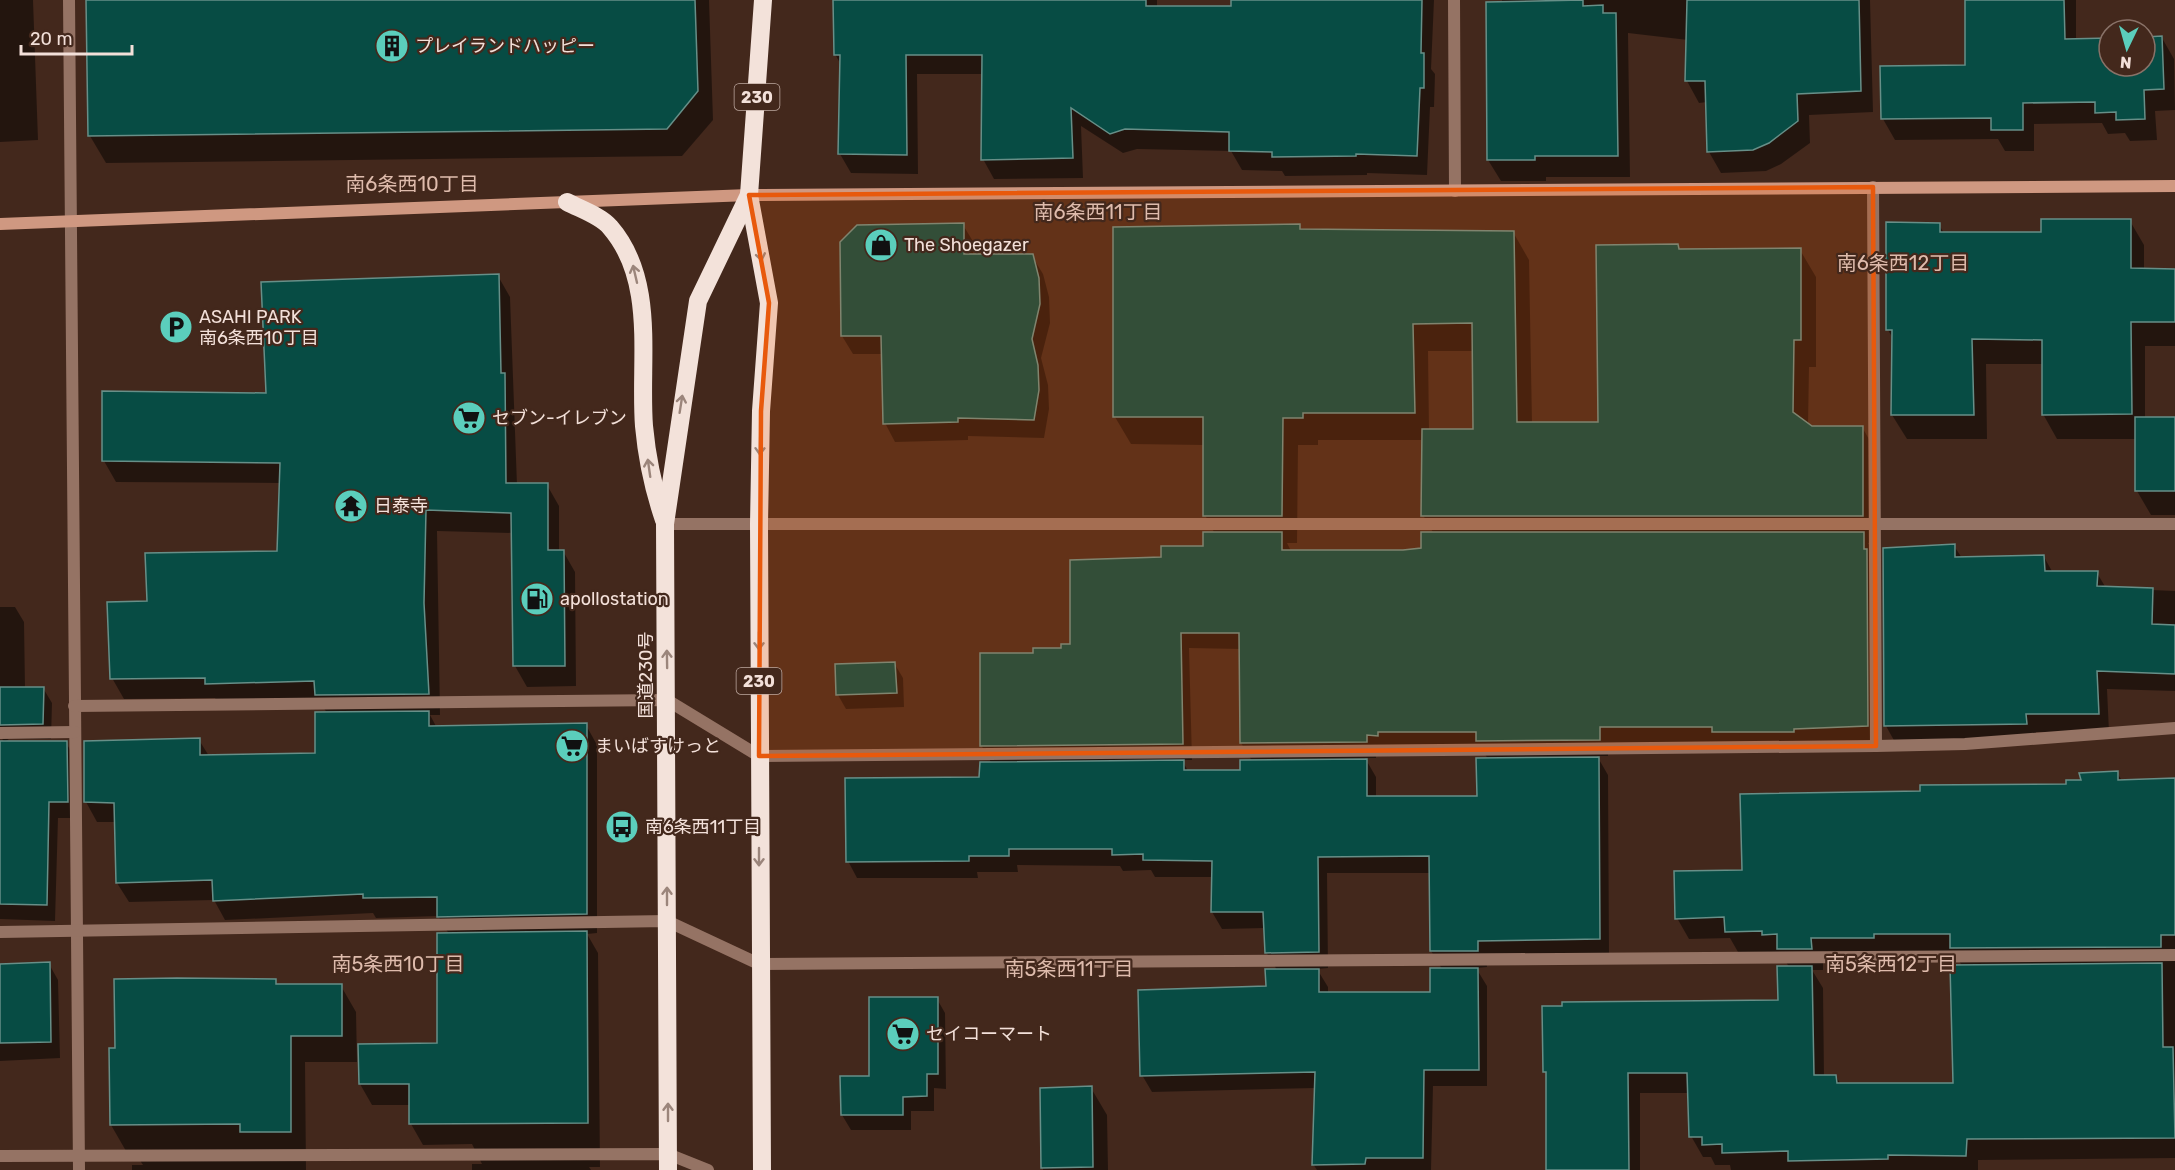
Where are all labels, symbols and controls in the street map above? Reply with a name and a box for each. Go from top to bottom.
scale bar [21,18,132,56]
north arrow [2097,18,2157,78]
text: 20 m [30,28,72,50]
building icon: プレイランドハッピー [374,28,410,64]
place label: プレイランドハッピー [415,35,595,57]
text: N [2119,52,2132,72]
road number: 230 [734,84,780,110]
district label: 南6条西10丁目 [345,172,479,196]
district label: 南6条西11丁目 [1033,200,1163,224]
shop icon: The Shoegazer [863,227,899,263]
place label: The Shoegazer [904,234,1029,256]
one-way arrow [755,242,766,261]
district label: 南6条西12丁目 [1837,251,1969,275]
one-way arrow [629,265,641,284]
place label: ASAHI PARK 南6条西10丁目 [199,306,319,349]
parking icon: ASAHI PARK 南6条西10丁目 [158,309,194,345]
one-way arrow [676,394,687,414]
supermarket icon: セブン-イレブン [451,400,487,436]
place label: セブン-イレブン [492,407,627,429]
one-way arrow [754,435,766,455]
one-way arrow [643,459,654,478]
temple icon: 日泰寺 [333,488,369,524]
place label: 日泰寺 [374,495,428,517]
fuel station icon: apollostation [519,581,555,617]
place label: apollostation [560,588,669,610]
one-way arrow [753,630,765,650]
street label: 国道230号 [635,632,657,718]
one-way arrow [661,649,673,669]
road number: 230 [736,668,782,694]
supermarket icon: まいばすけっと [554,728,590,764]
place label: まいばすけっと [595,735,721,757]
bus stop icon: 南6条西11丁目 [604,809,640,845]
place label: 南6条西11丁目 [645,816,761,838]
one-way arrow [753,846,765,866]
one-way arrow [661,886,673,906]
district label: 南5条西10丁目 [331,952,465,976]
district label: 南5条西12丁目 [1825,952,1957,976]
district label: 南5条西11丁目 [1005,957,1134,981]
supermarket icon: セイコーマート [885,1016,921,1052]
place label: セイコーマート [926,1023,1052,1045]
one-way arrow [662,1102,674,1122]

